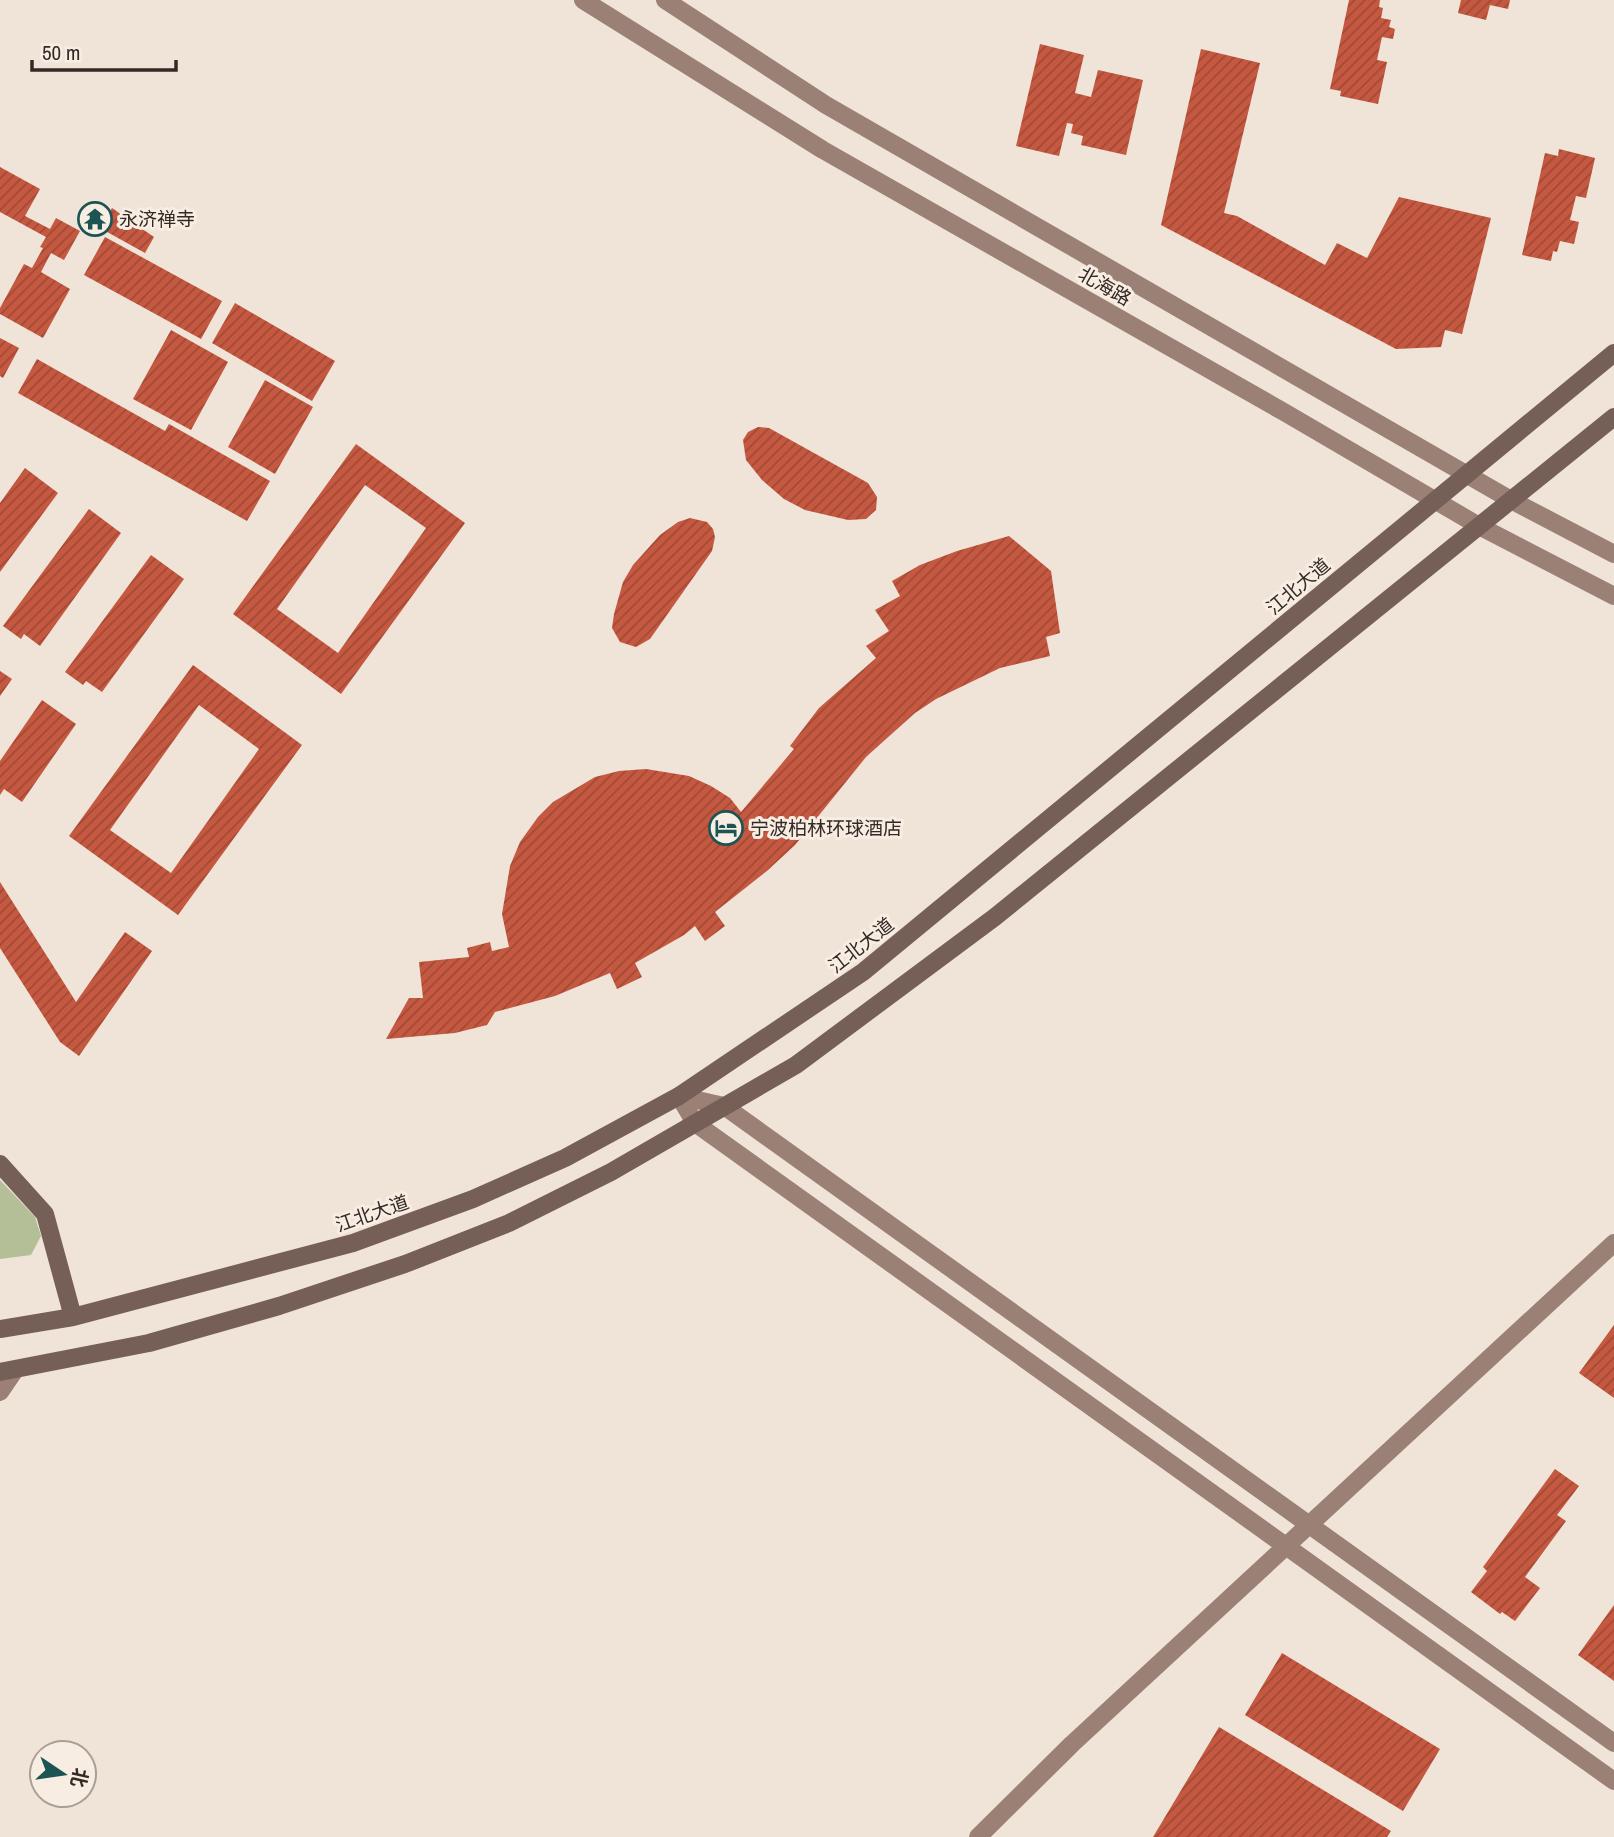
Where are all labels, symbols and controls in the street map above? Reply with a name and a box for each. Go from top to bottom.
scale bar [32,28,175,72]
text: 50 m [42,38,80,67]
temple icon: 永济禅寺 [76,200,114,238]
place label: 永济禅寺 [119,206,195,232]
street label: 北海路 [1074,260,1136,312]
street label: 江北大道 [1261,552,1335,620]
hotel icon: 宁波柏林环球酒店 [707,809,745,847]
place label: 宁波柏林环球酒店 [750,815,902,841]
street label: 江北大道 [823,911,899,979]
street label: 江北大道 [332,1188,412,1238]
north arrow [28,1739,98,1809]
text: 北 [65,1766,94,1790]

